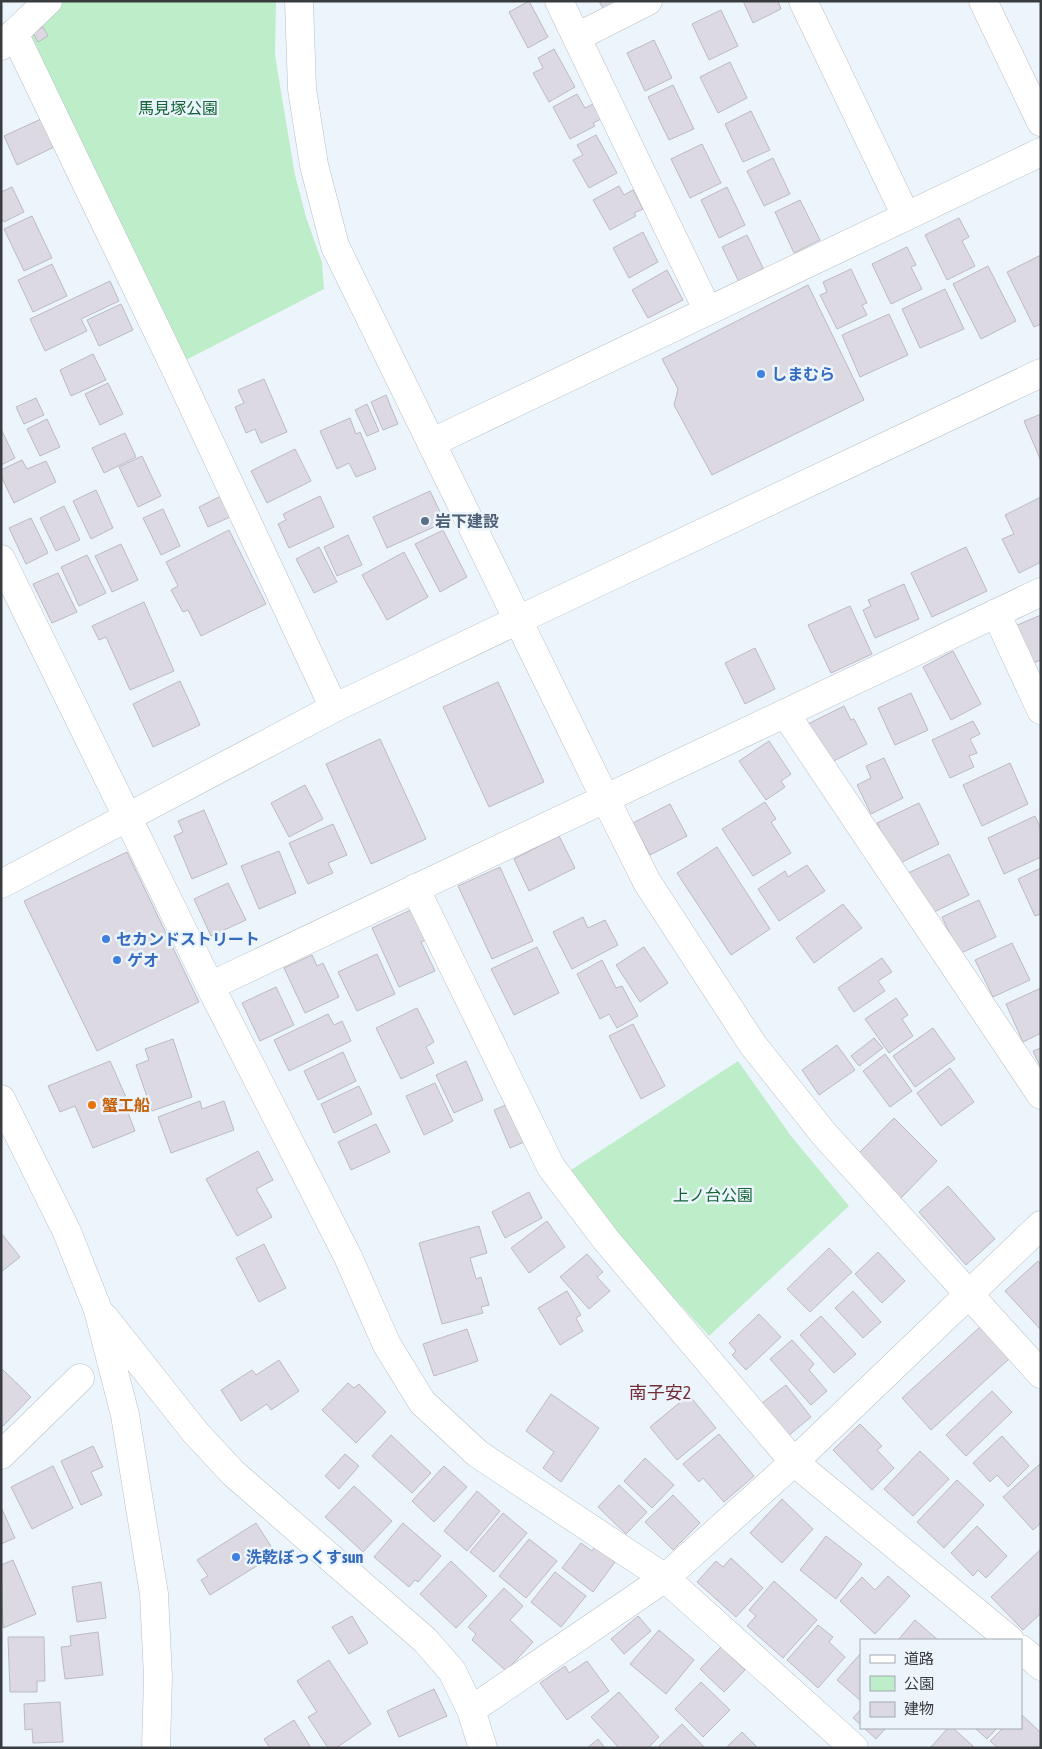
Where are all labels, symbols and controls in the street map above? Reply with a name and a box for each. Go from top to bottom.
park label: 馬見塚公園 [138,99,218,117]
place label: しまむら [771,365,835,383]
marker: しまむら [755,368,767,380]
place label: 岩下建設 [435,512,499,530]
marker: 岩下建設 [419,515,431,527]
place label: セカンドストリート [116,930,260,948]
marker: セカンドストリート [100,933,112,945]
place label: ゲオ [127,951,159,969]
marker: ゲオ [111,954,123,966]
place label: 蟹工船 [102,1096,150,1114]
marker: 蟹工船 [86,1099,98,1111]
park label: 上ノ台公園 [673,1186,753,1204]
district label: 南子安2 [629,1382,691,1403]
place label: 洗乾ぼっくすsun [246,1548,363,1566]
marker: 洗乾ぼっくすsun [230,1551,242,1563]
legend [860,1639,1022,1729]
text: 道路 [904,1650,934,1667]
text: 公園 [904,1675,934,1692]
text: 建物 [904,1700,934,1717]

